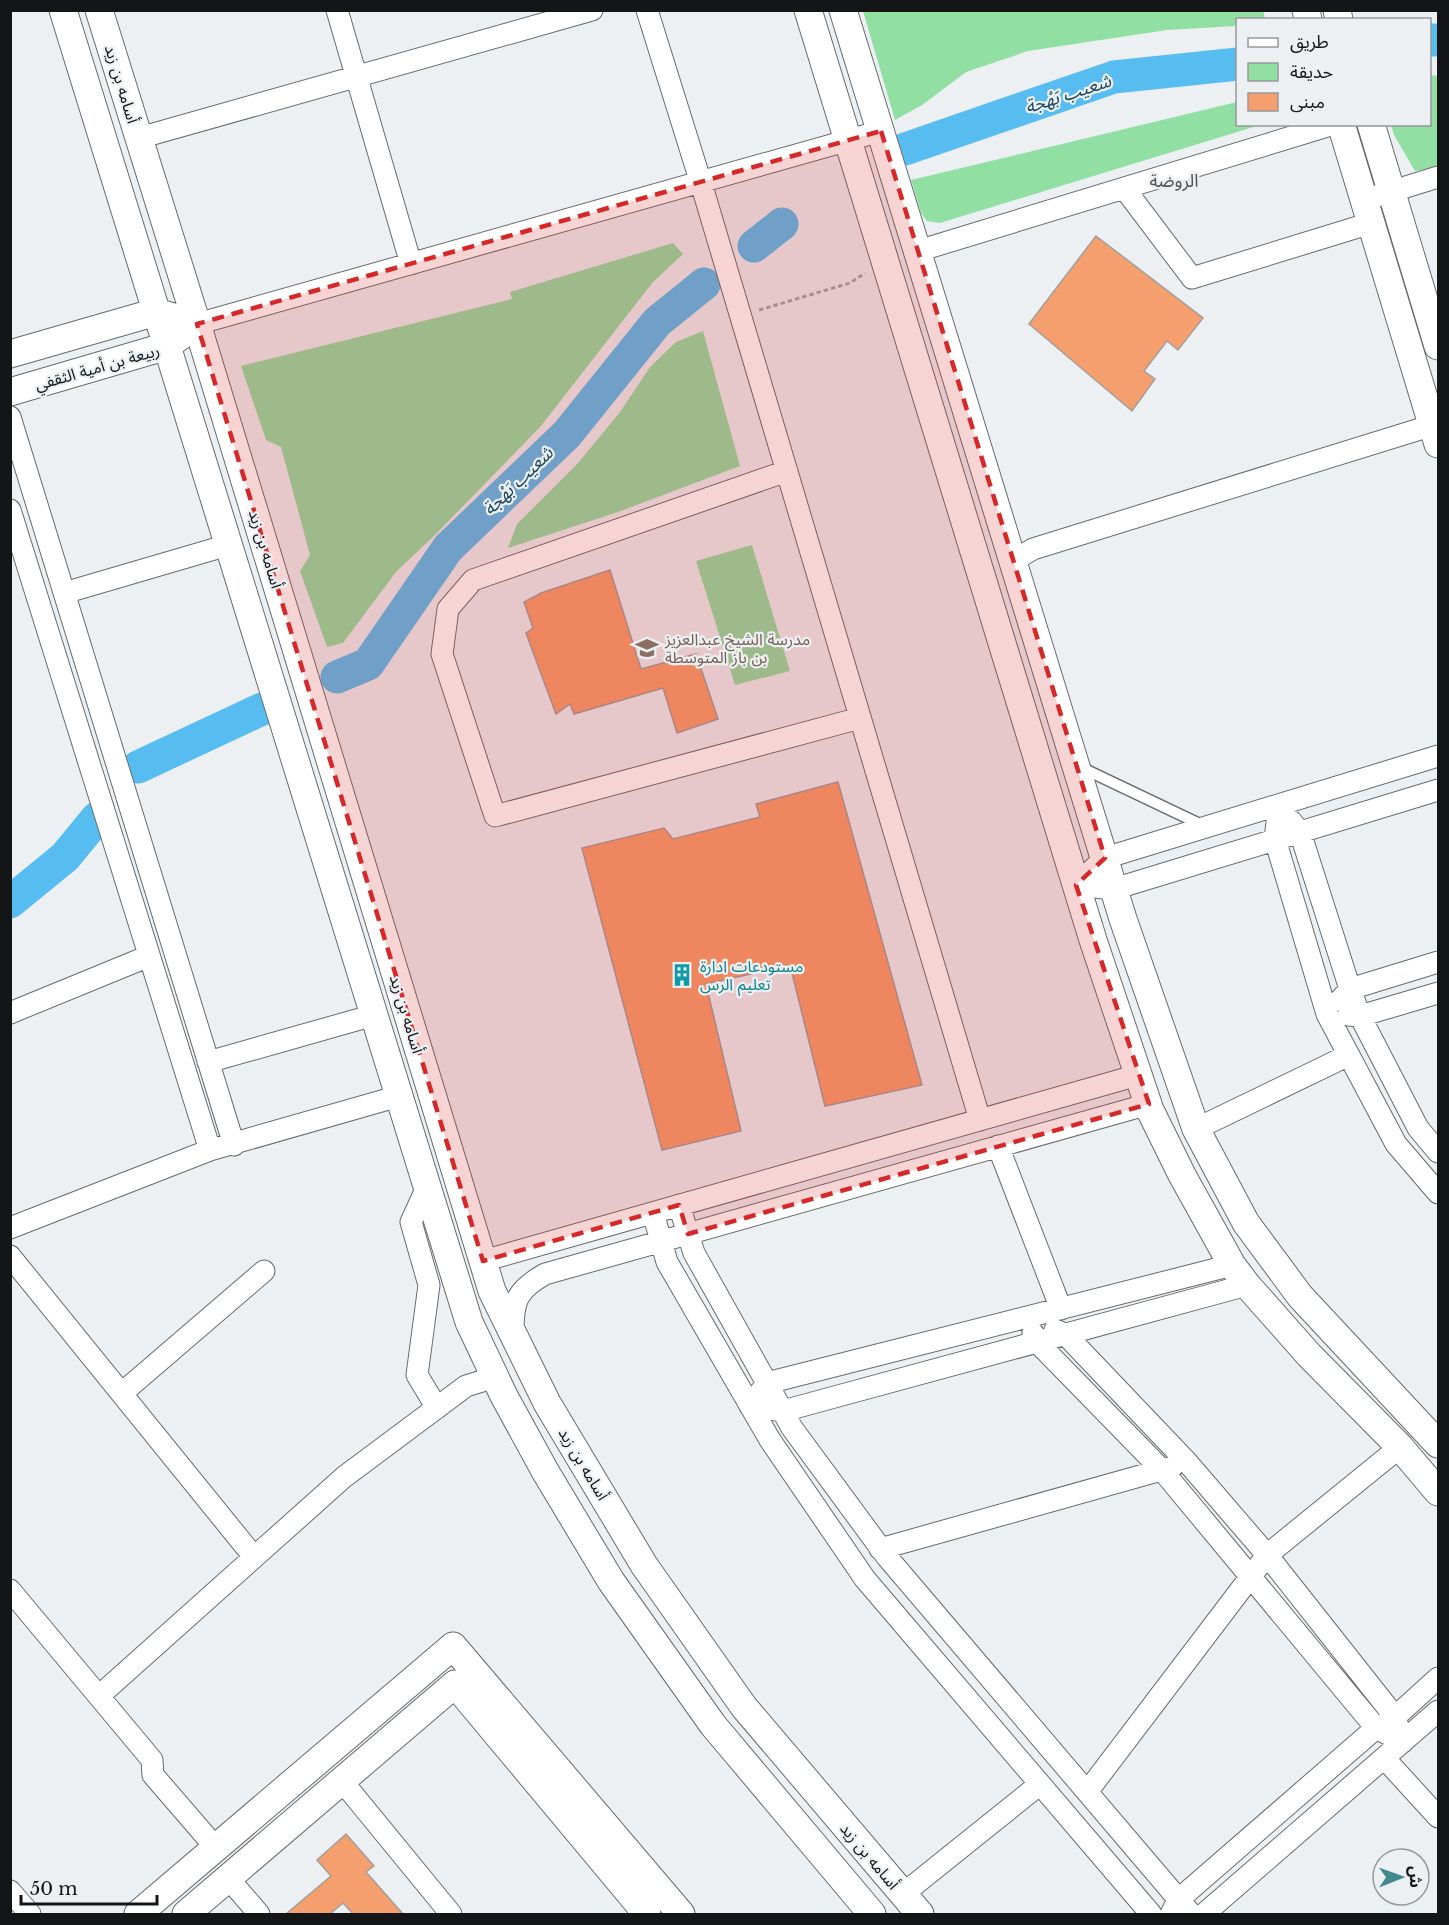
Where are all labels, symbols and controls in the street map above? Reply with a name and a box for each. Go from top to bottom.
legend [1236,18,1431,126]
text: طريق [1290,31,1329,53]
street label: أسامه بن زيد [101,42,143,126]
text: حديقة [1290,61,1333,83]
water label: شعيب بَهْجة [1022,70,1115,118]
text: مبنى [1290,91,1325,113]
district label: الروضة [1149,170,1199,192]
street label: ربيعة بن أمية الثقفي [32,340,163,397]
water label: شعيب بَهْجة [478,442,558,520]
street label: أسامه بن زيد [245,507,287,591]
place label: مدرسة الشيخ عبدالعزيز بن باز المتوسطة [664,629,810,667]
school or university icon: مدرسة الشيخ عبدالعزيز بن باز المتوسطة [634,635,660,661]
place label: مستودعات ادارة تعليم الرس [700,956,803,997]
building icon: مستودعات ادارة تعليم الرس [669,962,695,988]
street label: أسامه بن زيد [386,972,428,1056]
street label: أسامه بن زيد [555,1424,613,1504]
street label: أسامه بن زيد [836,1819,904,1893]
north arrow [1371,1847,1431,1907]
text: ش [1406,1866,1426,1888]
scale bar [21,1868,158,1906]
text: 50 m [30,1878,78,1900]

